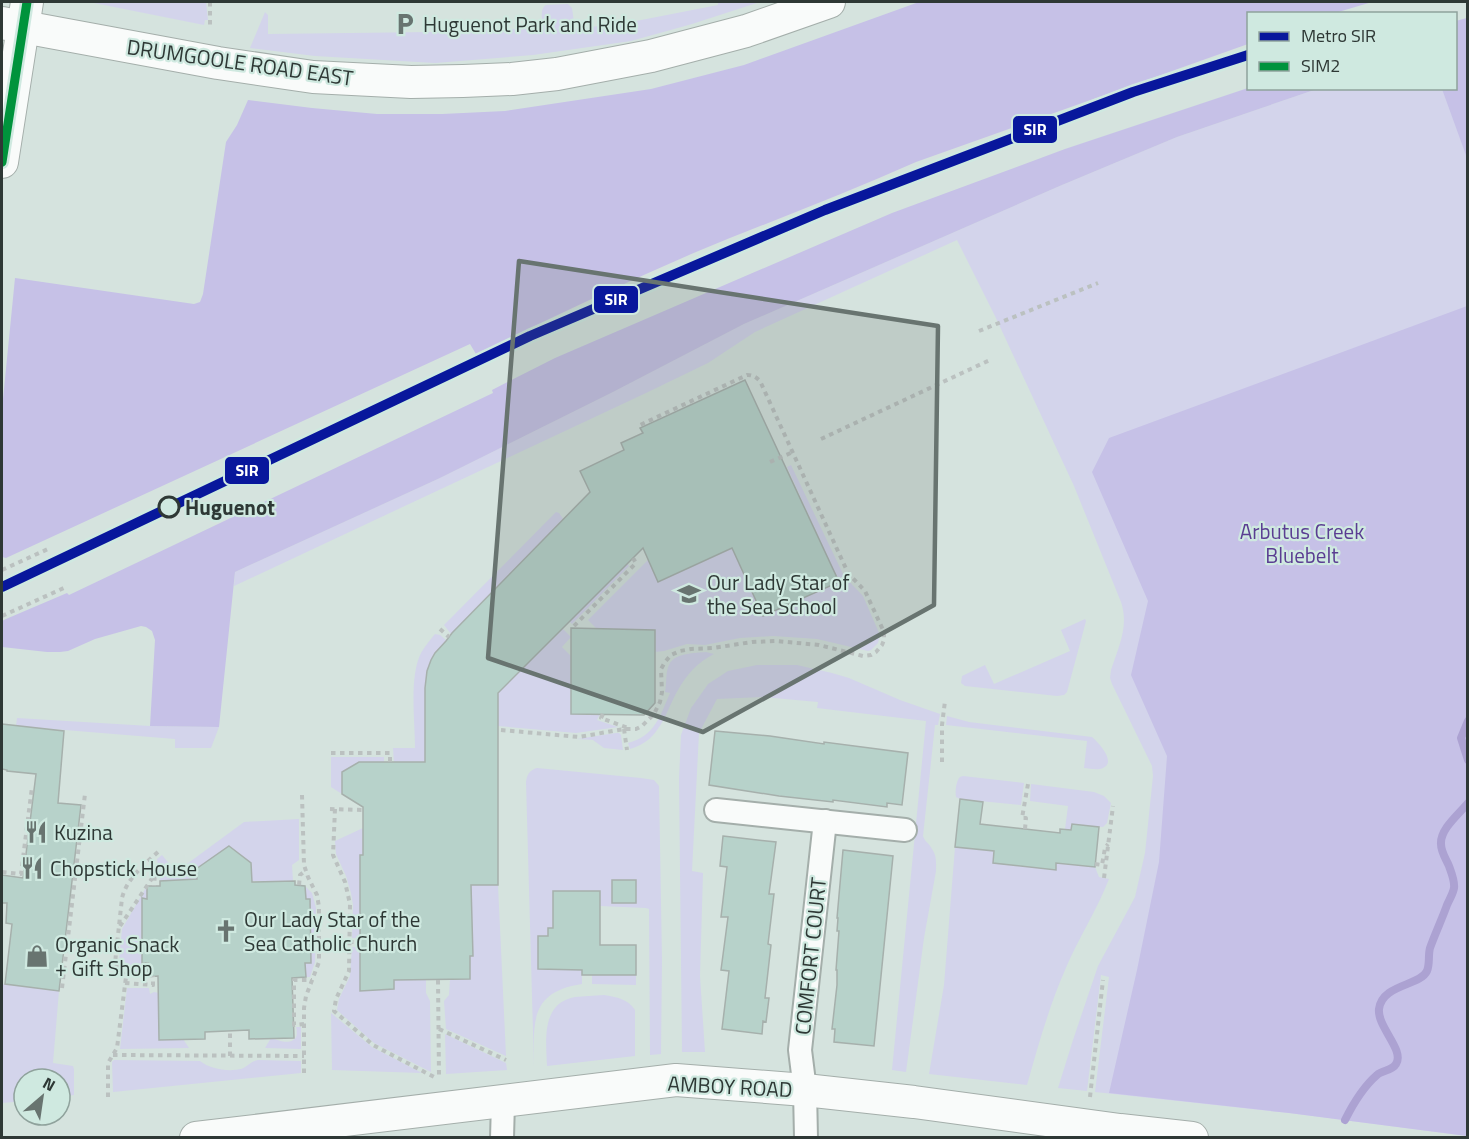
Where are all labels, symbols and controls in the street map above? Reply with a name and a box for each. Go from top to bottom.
place label: Huguenot Park and Ride [423,8,637,40]
parking icon: Huguenot Park and Ride [392,11,418,37]
legend [1247,12,1457,90]
text: Metro SIR [1301,22,1376,49]
street label: DRUMGOOLE ROAD EAST [125,30,355,94]
text: SIM2 [1301,52,1340,79]
line badge: SIR [1012,115,1058,144]
text: SIR [1023,117,1047,141]
line badge: SIR [593,285,639,314]
text: SIR [604,287,628,311]
line badge: SIR [224,456,270,485]
text: SIR [235,458,259,482]
place label: Huguenot [185,491,275,523]
marker: Huguenot [158,496,180,518]
park label: Arbutus Creek Bluebelt [1240,515,1364,571]
place label: Our Lady Star of the Sea School [707,566,849,622]
school or university icon: Our Lady Star of the Sea School [676,581,702,607]
place label: Kuzina [54,816,113,848]
restaurant icon: Kuzina [23,819,49,845]
place label: Chopstick House [50,852,197,884]
restaurant icon: Chopstick House [19,855,45,881]
street label: COMFORT COURT [786,876,834,1036]
place label: Our Lady Star of the Sea Catholic Church [244,903,420,959]
church icon: Our Lady Star of the Sea Catholic Church [213,918,239,944]
place label: Organic Snack + Gift Shop [55,928,179,984]
shop icon: Organic Snack + Gift Shop [24,943,50,969]
north arrow [12,1067,72,1127]
street label: AMBOY ROAD [667,1067,793,1105]
text: N [39,1071,60,1097]

